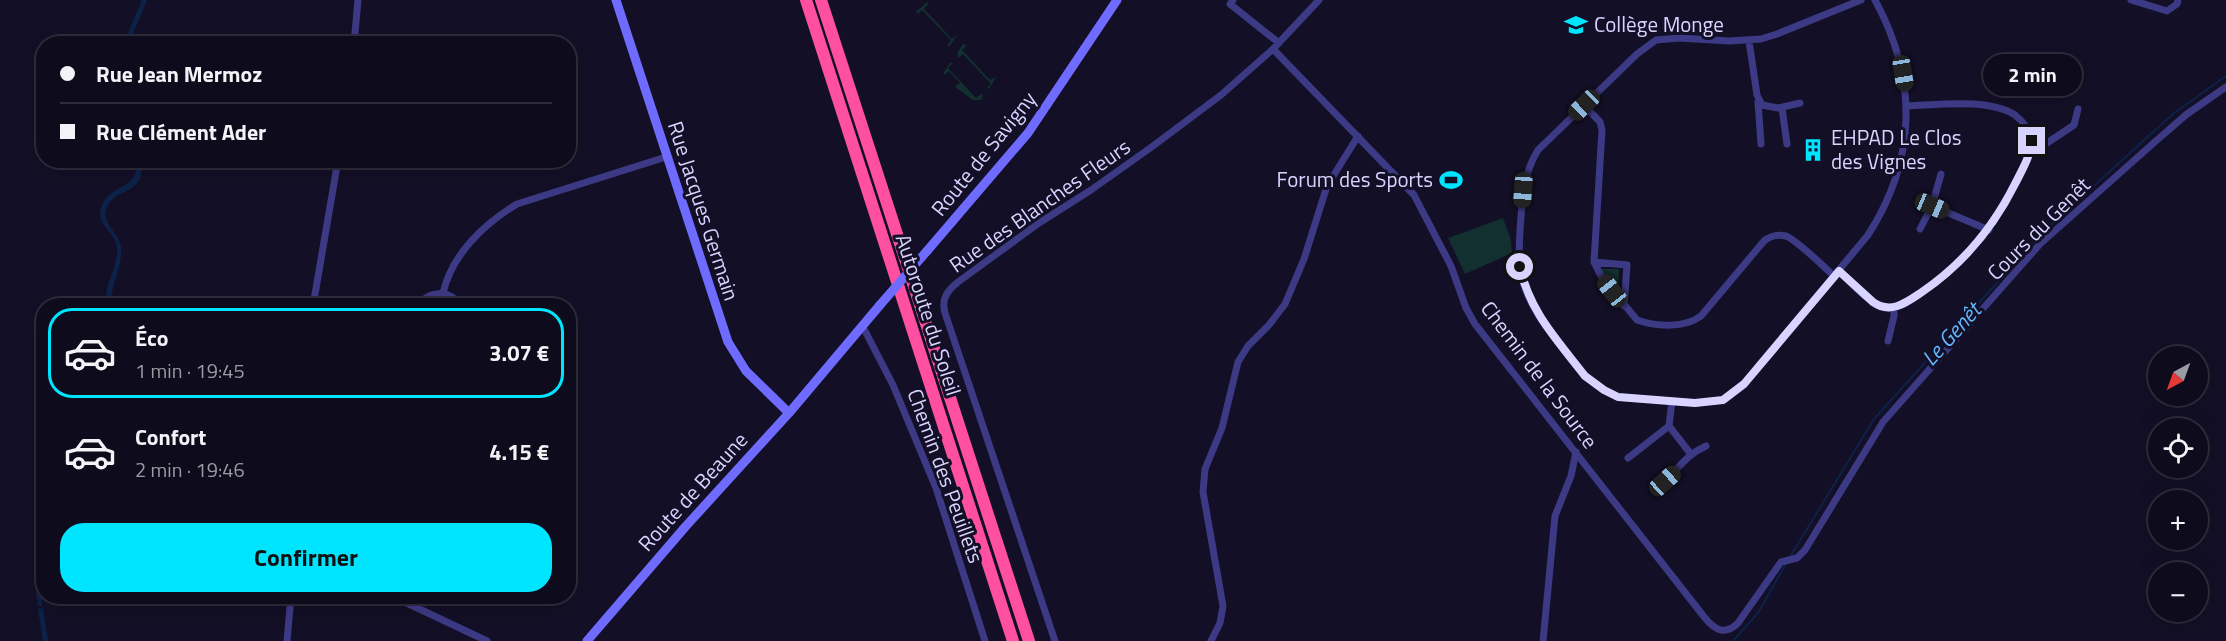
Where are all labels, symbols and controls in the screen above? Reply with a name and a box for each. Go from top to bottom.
place label: Collège Monge [1594,8,1724,40]
school or university icon: Collège Monge [1563,12,1589,38]
car [1891,54,1915,92]
callout: 2 min [1982,54,2082,96]
text: Rue Jean Mermoz [96,57,262,91]
text: 2 min [2008,59,2057,90]
street label: Route de Savigny [923,84,1044,223]
car [1565,86,1603,124]
text: Rue Clément Ader [96,115,266,149]
street label: Rue Jacques Germain [660,117,748,304]
place label: EHPAD Le Clos des Vignes [1831,121,1962,177]
route end [2018,127,2045,154]
street label: Rue des Blanches Fleurs [942,130,1137,280]
building icon: EHPAD Le Clos des Vignes [1800,137,1826,163]
place label: Forum des Sports [1277,163,1433,195]
sports icon: Forum des Sports [1438,167,1464,193]
street label: Cours du Genêt [1979,169,2098,287]
car [1513,171,1533,209]
car [1912,191,1952,221]
street label: Autoroute du Soleil [888,230,970,400]
route start [1506,253,1533,280]
car [1594,271,1630,311]
water label: Le Genêt [1913,292,1991,373]
street label: Chemin de la Source [1473,294,1606,455]
text: Éco [135,321,168,355]
icon: car [63,326,117,380]
text: 3.07 € [489,336,549,370]
north arrow [2148,346,2208,406]
map controls [2148,346,2208,622]
text: 1 min · 19:45 [135,355,245,386]
street label: Chemin des Peuillets [900,384,992,567]
button: locate [2148,418,2208,478]
text: Confort [135,420,206,454]
icon: car [63,425,117,479]
street label: Route de Beaune [630,425,755,558]
text: 4.15 € [489,435,549,469]
text: 2 min · 19:46 [135,454,245,485]
car [1646,462,1684,500]
button: + [2148,490,2208,550]
button: Confirmer [60,523,552,592]
button: − [2148,562,2208,622]

